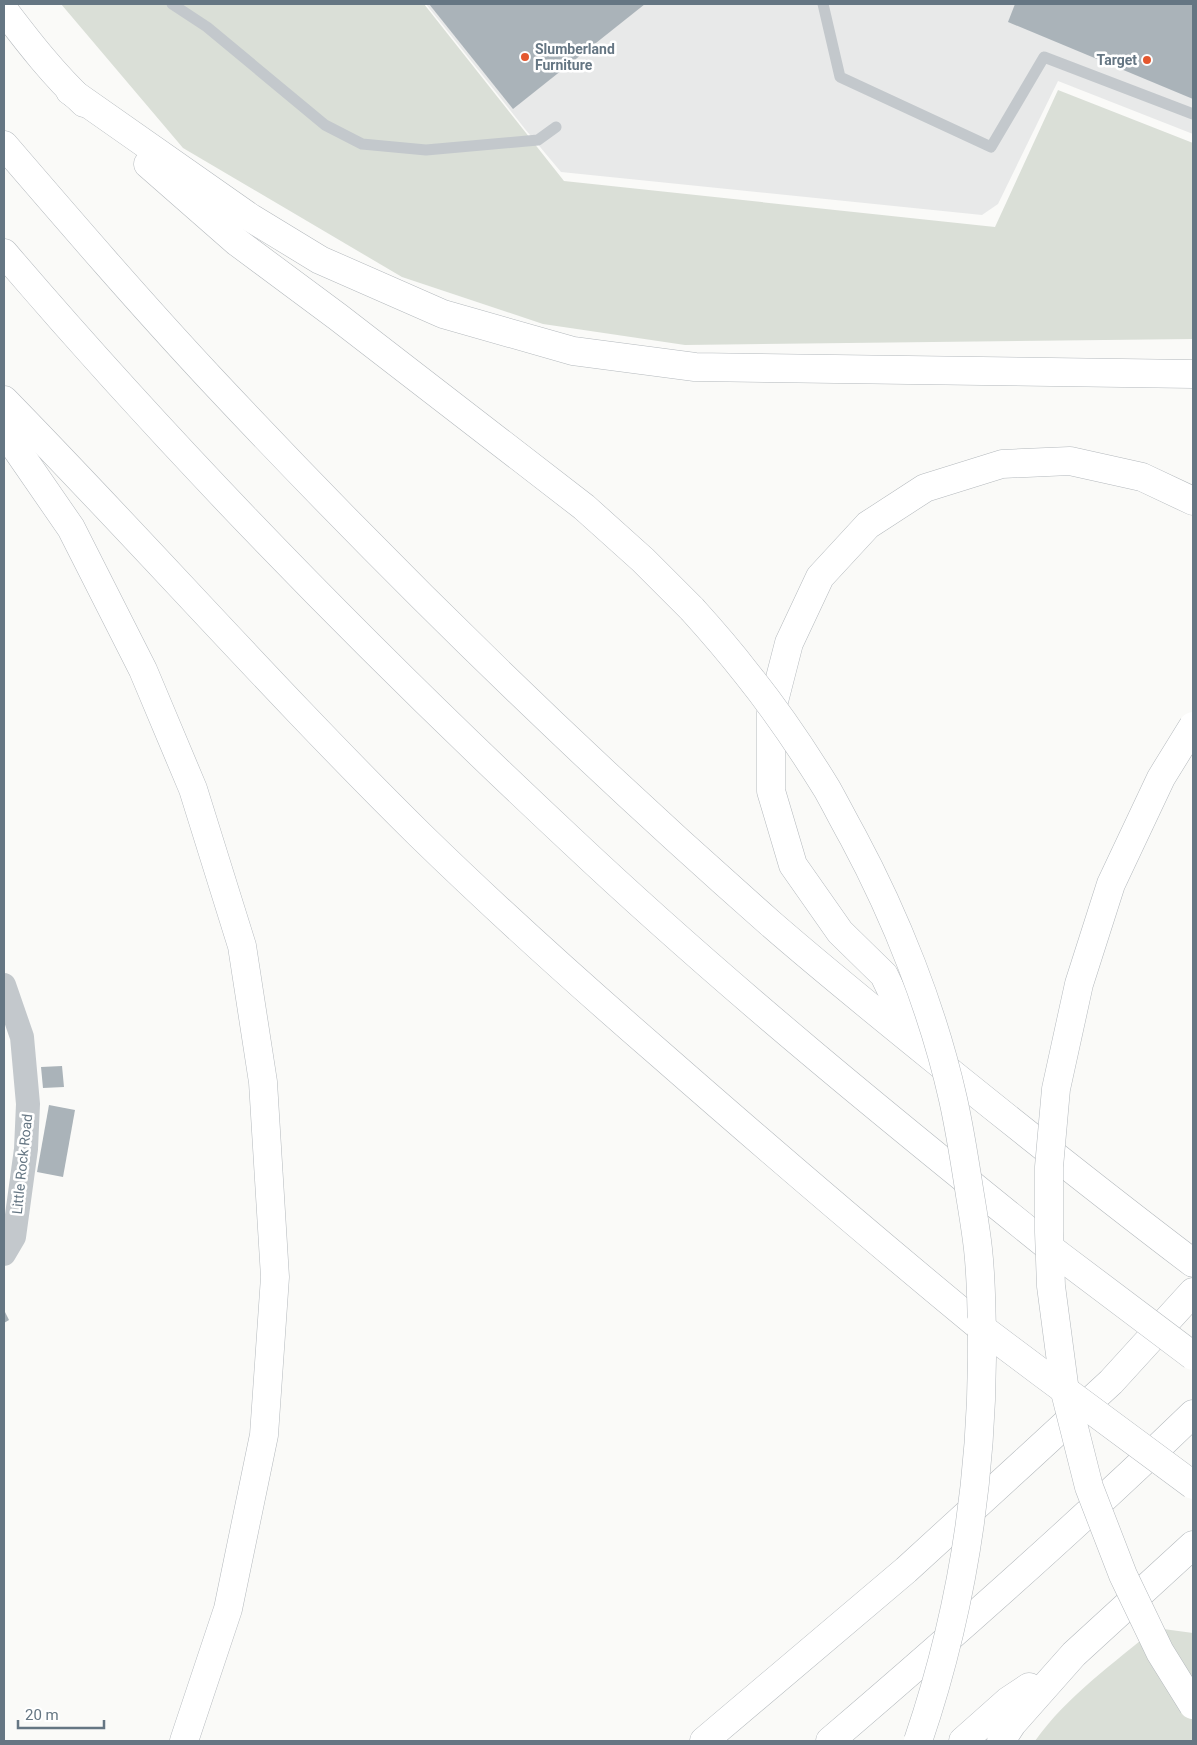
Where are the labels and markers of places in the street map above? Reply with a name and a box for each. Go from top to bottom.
place label: Slumberland Furniture [535,41,615,73]
marker: Slumberland Furniture [519,51,531,63]
place label: Target [1097,52,1137,68]
marker: Target [1141,54,1153,66]

